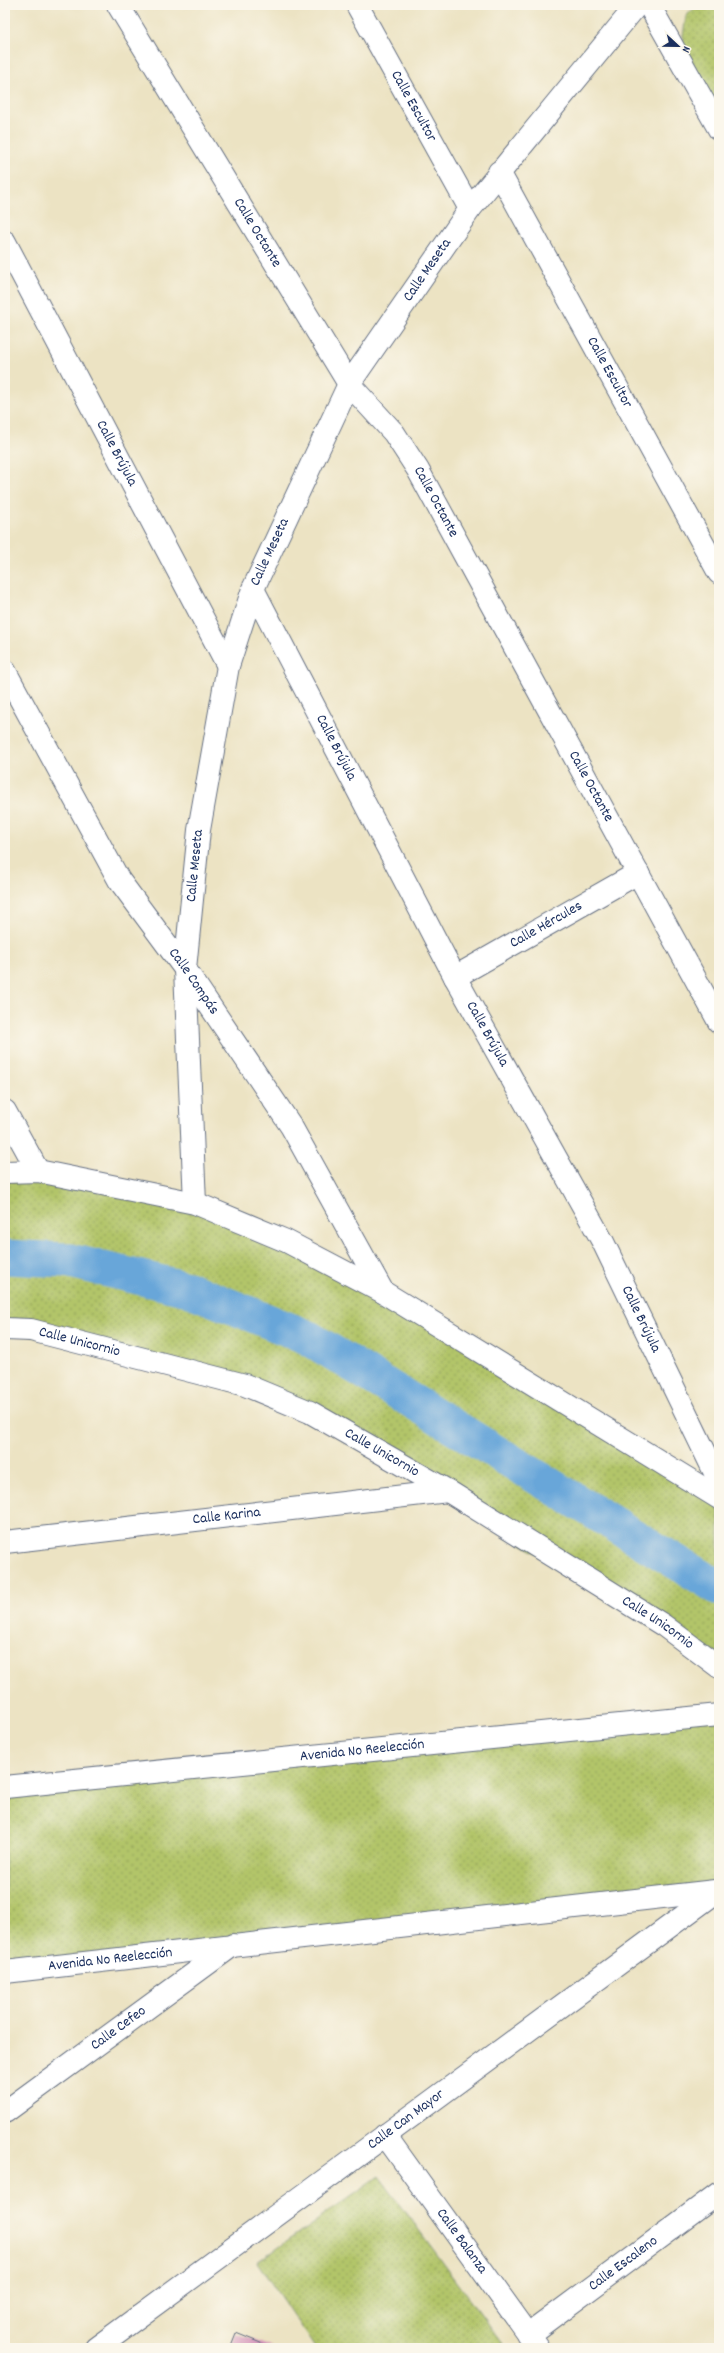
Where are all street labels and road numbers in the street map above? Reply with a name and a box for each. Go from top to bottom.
street label: Calle Escultor [385,67,442,147]
street label: Calle Octante [227,194,287,272]
street label: Calle Meseta [398,233,458,306]
street label: Calle Escultor [581,333,638,413]
street label: Calle Brújula [90,417,143,491]
street label: Calle Octante [407,463,464,542]
street label: Calle Meseta [245,514,296,590]
street label: Calle Brújula [309,711,362,786]
street label: Calle Octante [562,747,619,826]
street label: Calle Meseta [181,828,210,903]
street label: Calle Hércules [506,896,587,955]
street label: Calle Compás [162,944,224,1020]
street label: Calle Brújula [460,998,515,1072]
street label: Calle Brújula [615,1282,667,1357]
street label: Calle Unicornio [36,1321,123,1364]
street label: Calle Unicornio [340,1423,424,1483]
street label: Calle Karina [192,1502,263,1531]
street label: Calle Unicornio [617,1591,699,1656]
street label: Avenida No Reelección [299,1734,426,1768]
street label: Avenida No Reelección [47,1942,174,1978]
street label: Calle Cefeo [86,2001,151,2057]
street label: Calle Can Mayor [363,2084,450,2156]
street label: Calle Balanza [430,2204,493,2280]
street label: Calle Escaleno [584,2231,663,2297]

